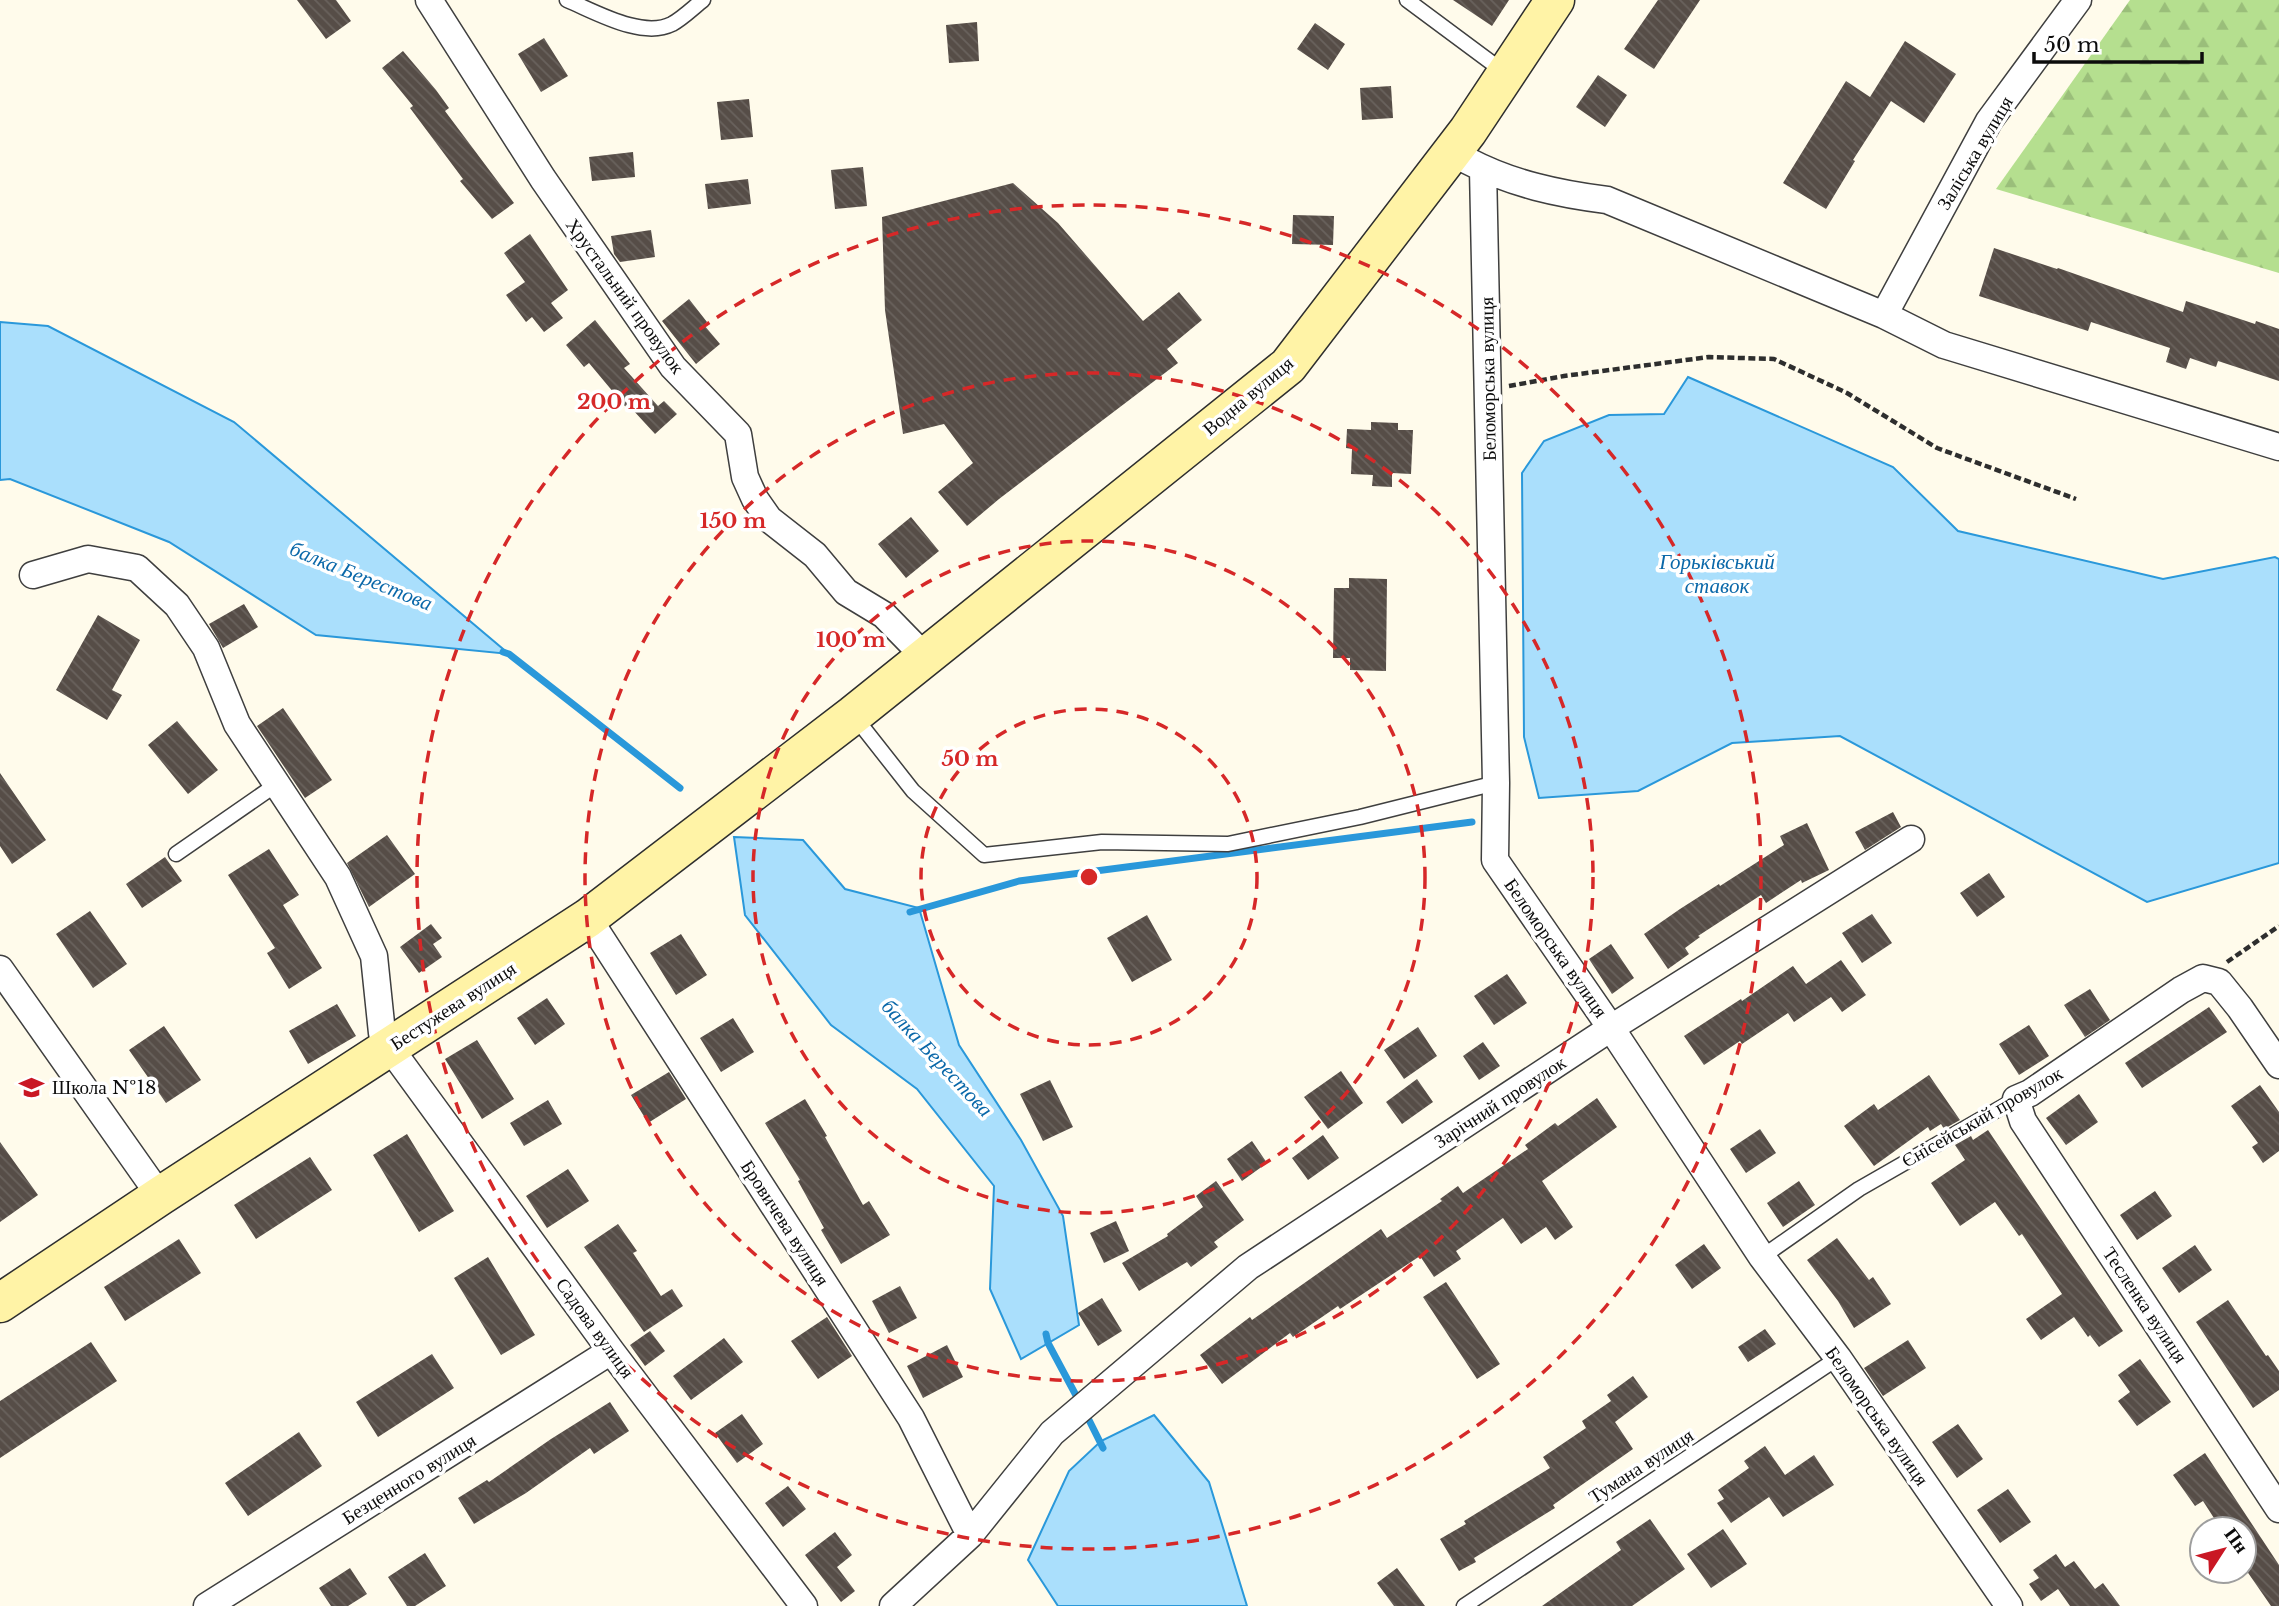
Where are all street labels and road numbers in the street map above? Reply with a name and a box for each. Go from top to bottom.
street label: Заліська вулиця [1932,92,2018,214]
street label: Хрустальний провулок [561,214,690,379]
street label: Беломорська вулиця [1475,296,1501,461]
street label: Водна вулиця [1198,351,1298,440]
street label: Беломорська вулиця [1499,874,1613,1022]
street label: Бестужева вулиця [386,957,520,1055]
street label: Зарічний провулок [1430,1050,1571,1153]
street label: Єнісейський провулок [1898,1061,2067,1172]
street label: Бровичева вулиця [736,1156,834,1290]
street label: Тесленка вулиця [2098,1243,2192,1367]
street label: Садова вулиця [551,1273,639,1383]
street label: Беломорська вулиця [1820,1342,1934,1490]
street label: Тумана вулиця [1584,1424,1698,1508]
street label: Безценного вулиця [338,1428,480,1529]

